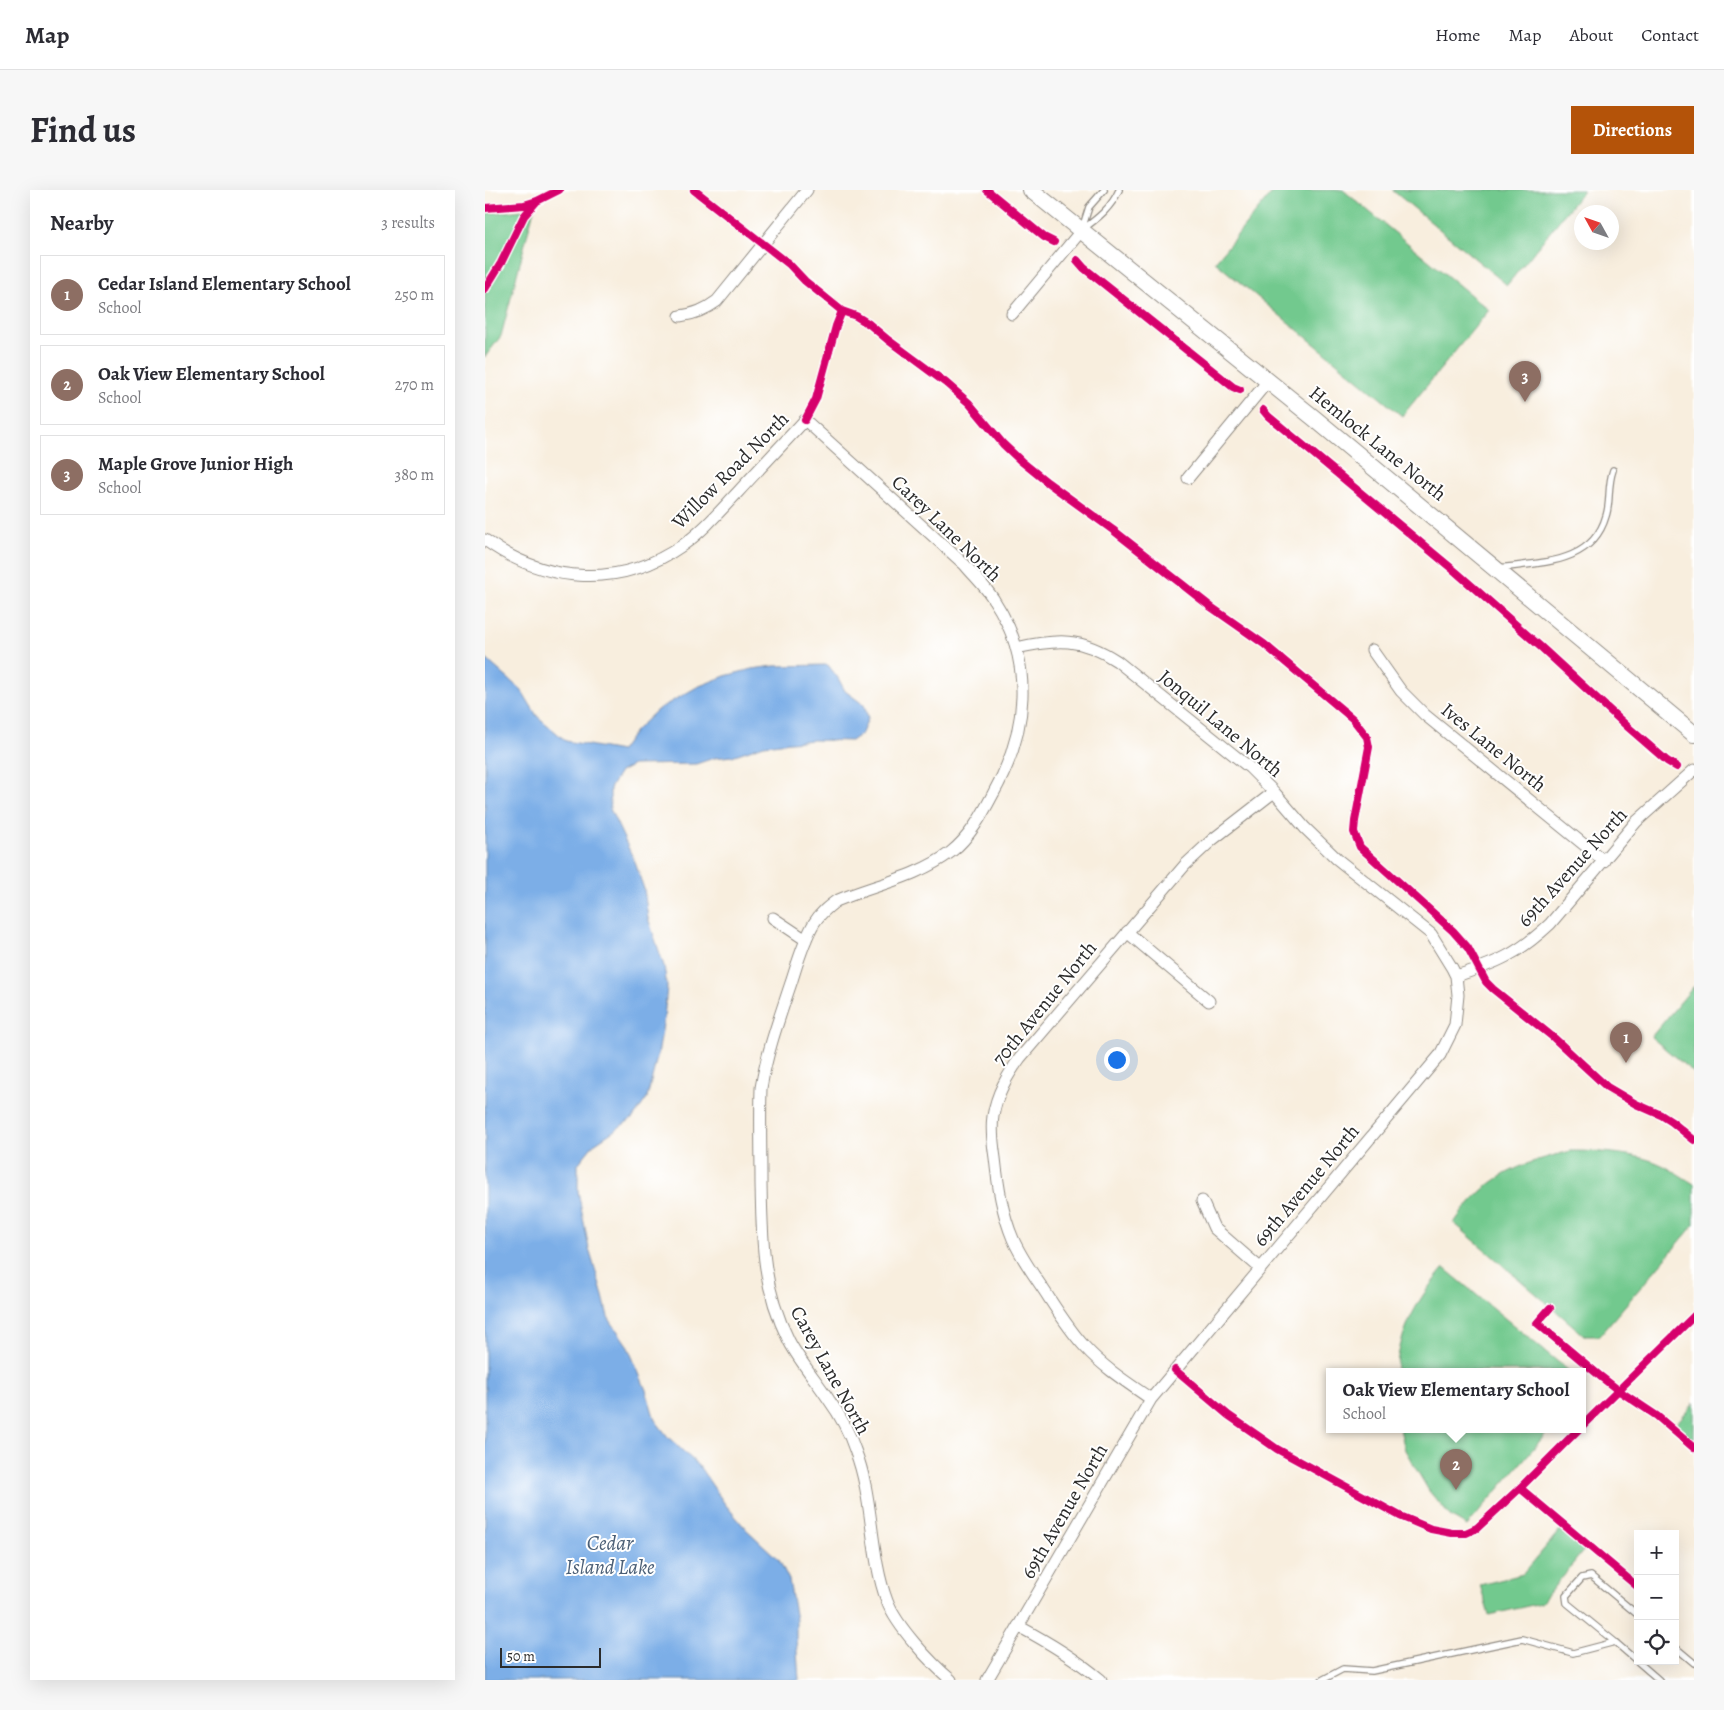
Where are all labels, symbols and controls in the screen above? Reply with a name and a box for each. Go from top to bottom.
text: Map [25,19,69,51]
text: Home [1435,23,1480,47]
text: Map [1508,23,1541,47]
text: About [1569,23,1613,47]
text: Contact [1641,23,1699,47]
text: Find us [30,106,136,154]
button: Directions [1571,106,1694,154]
north arrow [1574,205,1619,250]
text: Nearby [50,209,113,237]
text: 3 results [381,212,435,234]
text: Cedar Island Elementary School [98,271,351,297]
text: 1 [64,284,70,306]
text: 250 m [395,284,434,306]
text: School [98,297,141,319]
text: Oak View Elementary School [98,361,325,387]
pin: 3 [1509,361,1541,402]
text: 2 [63,374,71,396]
text: 270 m [395,374,434,396]
street label: Hemlock Lane North [1303,379,1452,507]
text: School [98,387,141,409]
street label: Willow Road North [665,406,795,536]
text: Maple Grove Junior High [98,451,293,477]
text: 3 [64,464,70,486]
text: 380 m [395,464,434,486]
street label: Carey Lane North [886,469,1008,588]
text: School [98,477,141,499]
street label: Jonquil Lane North [1153,663,1289,784]
street label: Ives Lane North [1435,696,1552,798]
street label: 69th Avenue North [1511,802,1633,933]
street label: 70th Avenue North [986,935,1103,1071]
pin: 1 [1610,1022,1642,1063]
your location [1104,1047,1130,1073]
street label: 69th Avenue North [1247,1118,1366,1252]
street label: Carey Lane North [784,1301,877,1440]
popup [1326,1368,1586,1433]
text: Oak View Elementary School [1343,1377,1569,1403]
text: School [1343,1403,1386,1425]
street label: 69th Avenue North [1015,1438,1114,1584]
pin: 2 [1440,1449,1472,1490]
water label: Cedar Island Lake [566,1529,655,1581]
map controls [1634,1530,1679,1665]
button: + [1634,1530,1679,1575]
button: − [1634,1575,1679,1620]
button: locate [1634,1620,1679,1665]
scale bar [500,1645,601,1668]
text: 50 m [507,1647,535,1666]

